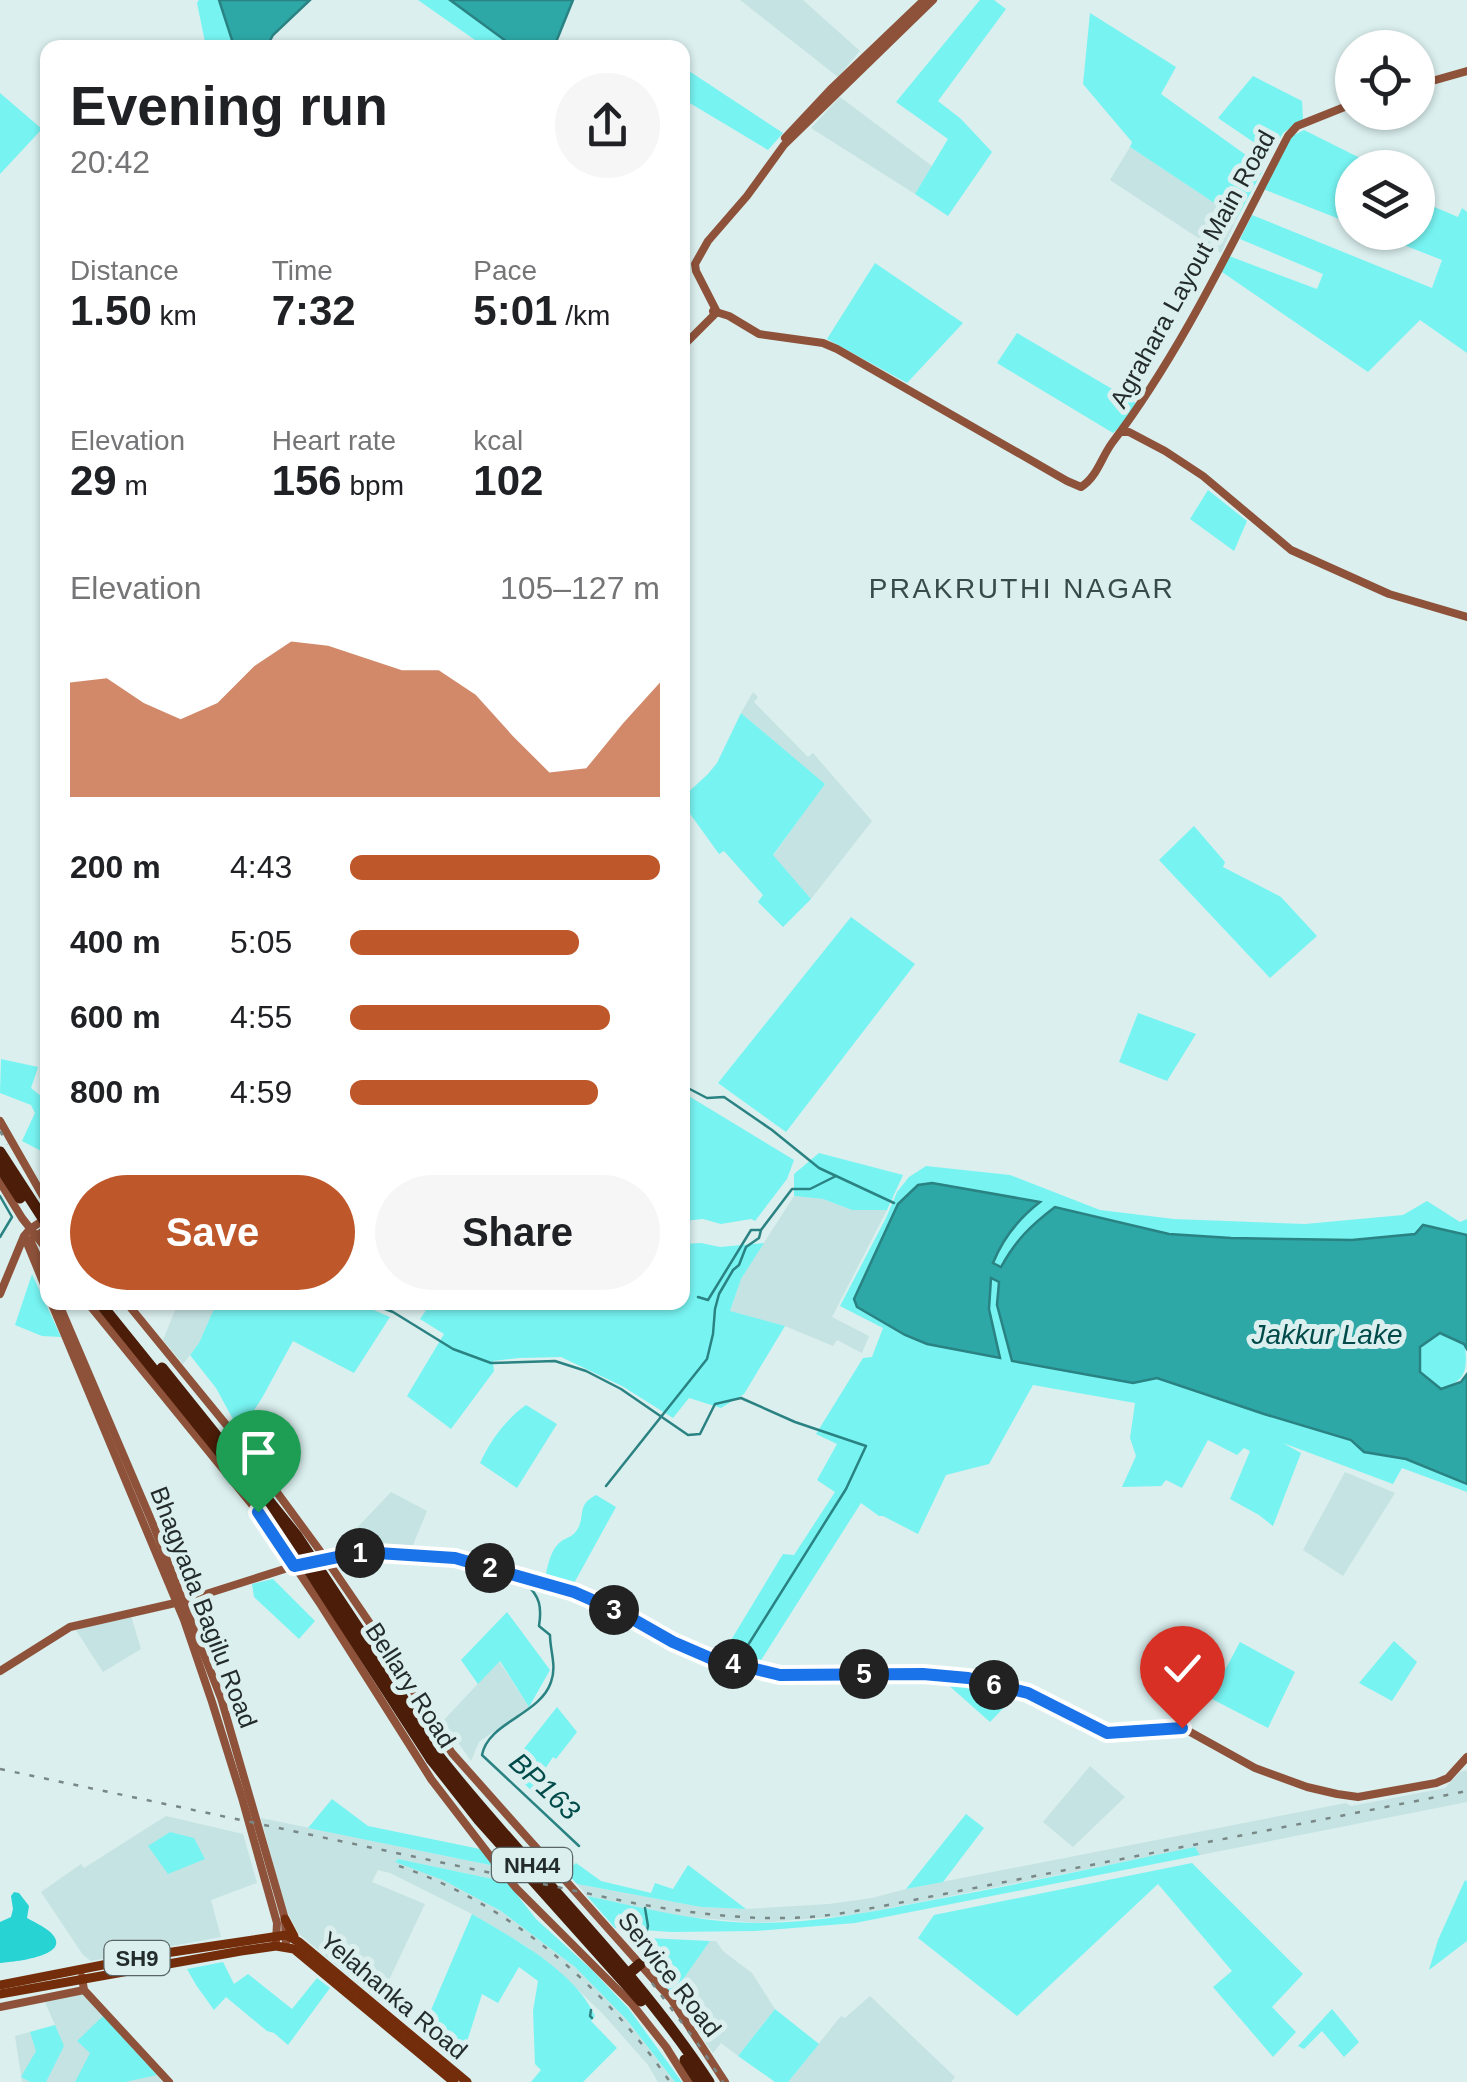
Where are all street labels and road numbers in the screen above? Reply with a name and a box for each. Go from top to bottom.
street label: Agrahara Layout Main Road [1104,125,1280,413]
street label: Bhagyada Bagilu Road [145,1483,263,1731]
street label: Bellary Road [360,1617,462,1753]
road number: NH44 [492,1848,572,1882]
street label: Service Road [613,1906,727,2042]
street label: Yelahanka Road [315,1926,473,2064]
road number: SH9 [104,1941,170,1975]

